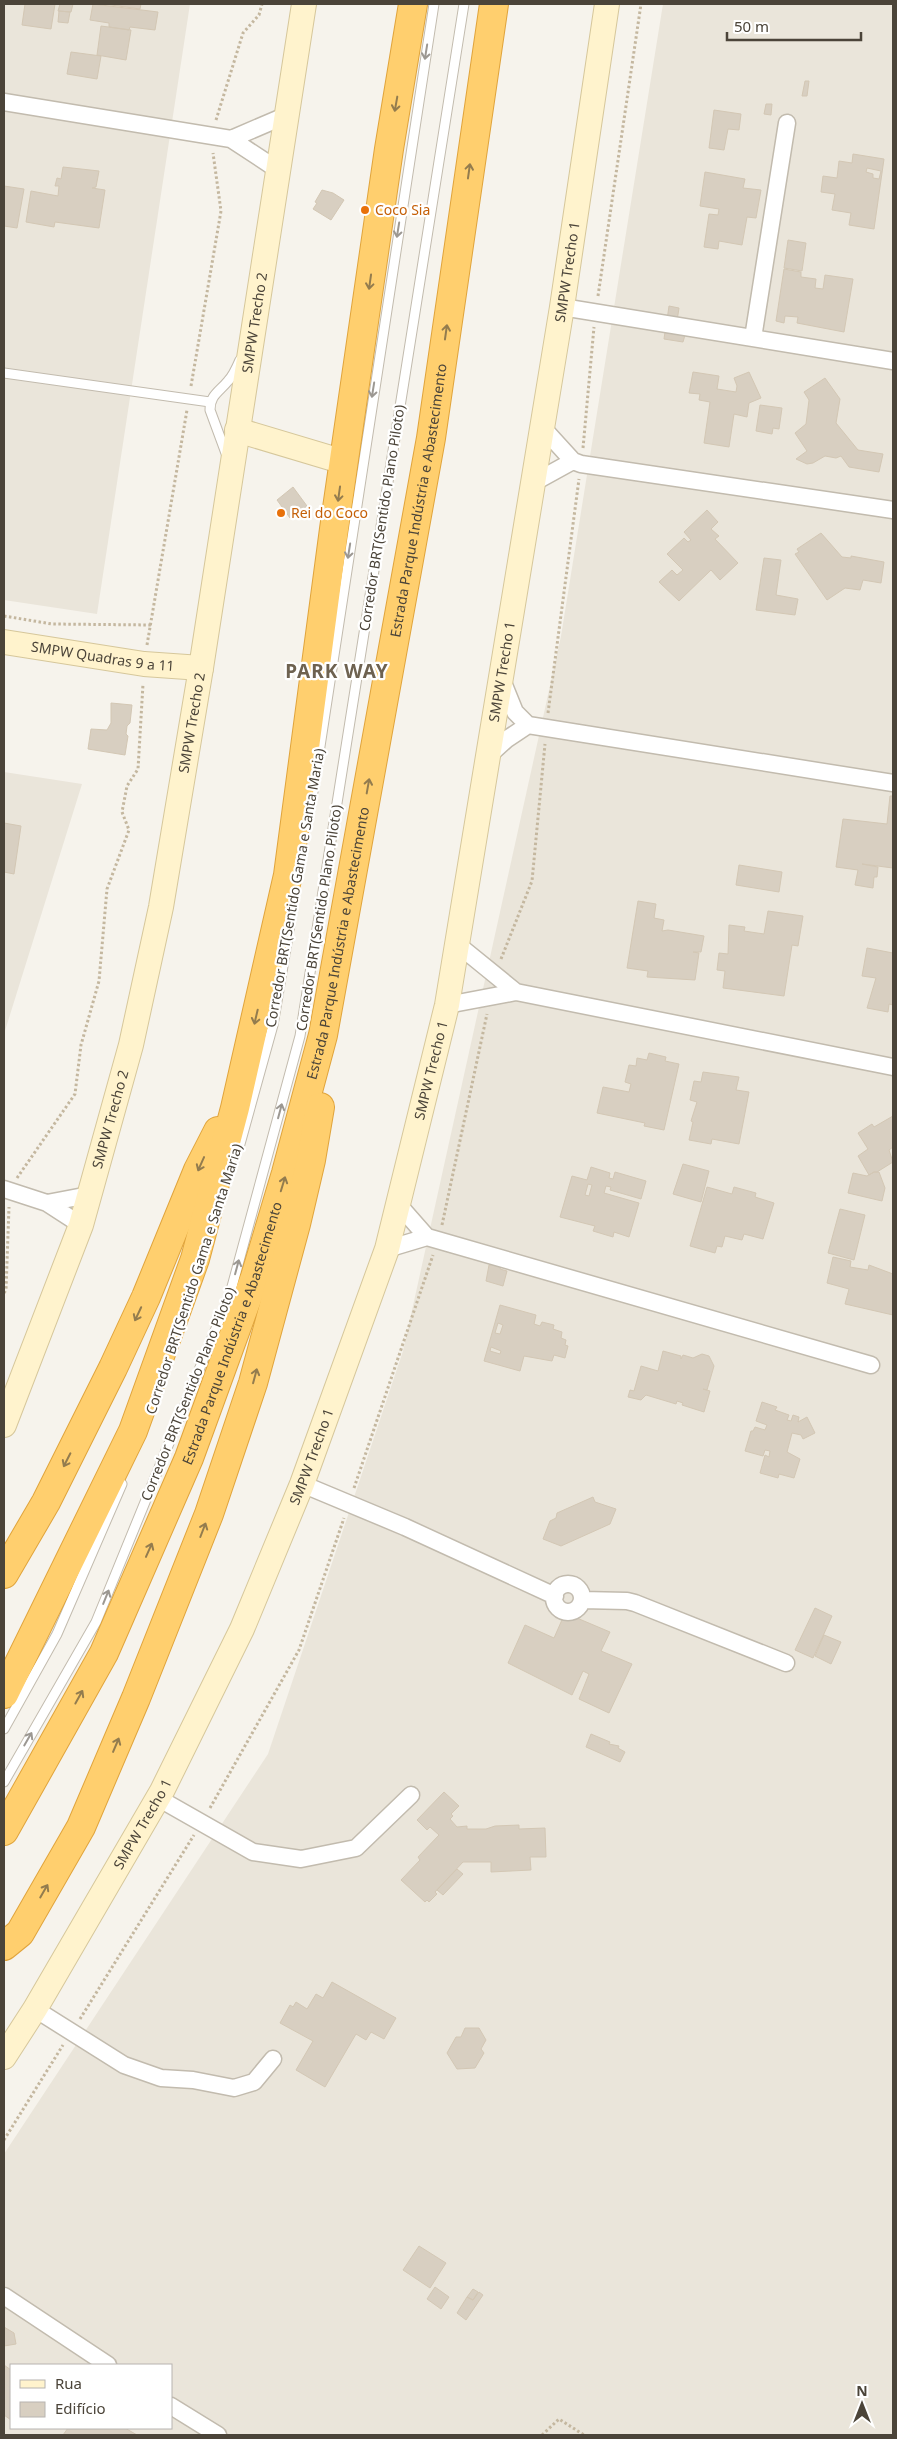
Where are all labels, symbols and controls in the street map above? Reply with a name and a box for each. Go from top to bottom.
scale bar [727,10,861,42]
text: 50 m [734,16,769,36]
one-way arrow [421,44,431,60]
one-way arrow [391,95,401,111]
one-way arrow [465,164,475,180]
place label: Coco Sia [375,200,430,219]
marker: Coco Sia [359,204,371,216]
street label: SMPW Trecho 1 [550,220,584,324]
one-way arrow [393,221,403,237]
street label: SMPW Trecho 2 [237,271,271,374]
one-way arrow [364,273,374,289]
one-way arrow [441,324,451,340]
street label: Estrada Parque Indústria e Abastecimento [385,362,451,639]
one-way arrow [368,382,378,398]
street label: Corredor BRT(Sentido Plano Piloto) [354,403,409,632]
one-way arrow [334,486,344,502]
place label: Rei do Coco [291,503,368,522]
marker: Rei do Coco [275,507,287,519]
one-way arrow [344,543,354,559]
street label: SMPW Trecho 1 [484,620,519,723]
street label: SMPW Quadras 9 a 11 [30,636,175,675]
district label: PARK WAY [285,658,389,684]
street label: SMPW Trecho 2 [174,671,209,774]
street label: Corredor BRT(Sentido Gama e Santa Maria) [261,747,328,1029]
one-way arrow [363,778,373,794]
street label: Corredor BRT(Sentido Plano Piloto) [291,803,346,1032]
street label: Estrada Parque Indústria e Abastecimento [302,805,373,1081]
one-way arrow [251,1009,260,1025]
street label: SMPW Trecho 1 [409,1019,452,1122]
street label: SMPW Trecho 2 [87,1068,133,1171]
one-way arrow [276,1103,285,1119]
street label: Corredor BRT(Sentido Gama e Santa Maria) [141,1141,246,1417]
one-way arrow [195,1156,205,1171]
one-way arrow [278,1176,288,1192]
street label: Estrada Parque Indústria e Abastecimento [177,1199,286,1468]
one-way arrow [233,1260,243,1276]
street label: Corredor BRT(Sentido Plano Piloto) [136,1284,239,1504]
one-way arrow [133,1306,142,1321]
one-way arrow [251,1368,260,1384]
street label: SMPW Trecho 1 [284,1406,338,1508]
one-way arrow [62,1452,72,1467]
one-way arrow [198,1523,208,1538]
one-way arrow [144,1543,154,1558]
one-way arrow [102,1590,111,1605]
one-way arrow [75,1690,85,1704]
one-way arrow [23,1732,33,1747]
one-way arrow [111,1738,121,1753]
street label: SMPW Trecho 1 [108,1775,176,1873]
one-way arrow [39,1884,49,1898]
legend [10,2364,172,2429]
text: Rua [55,2373,82,2393]
north arrow [837,2379,887,2429]
text: N [856,2381,868,2400]
text: Edifício [55,2398,106,2418]

